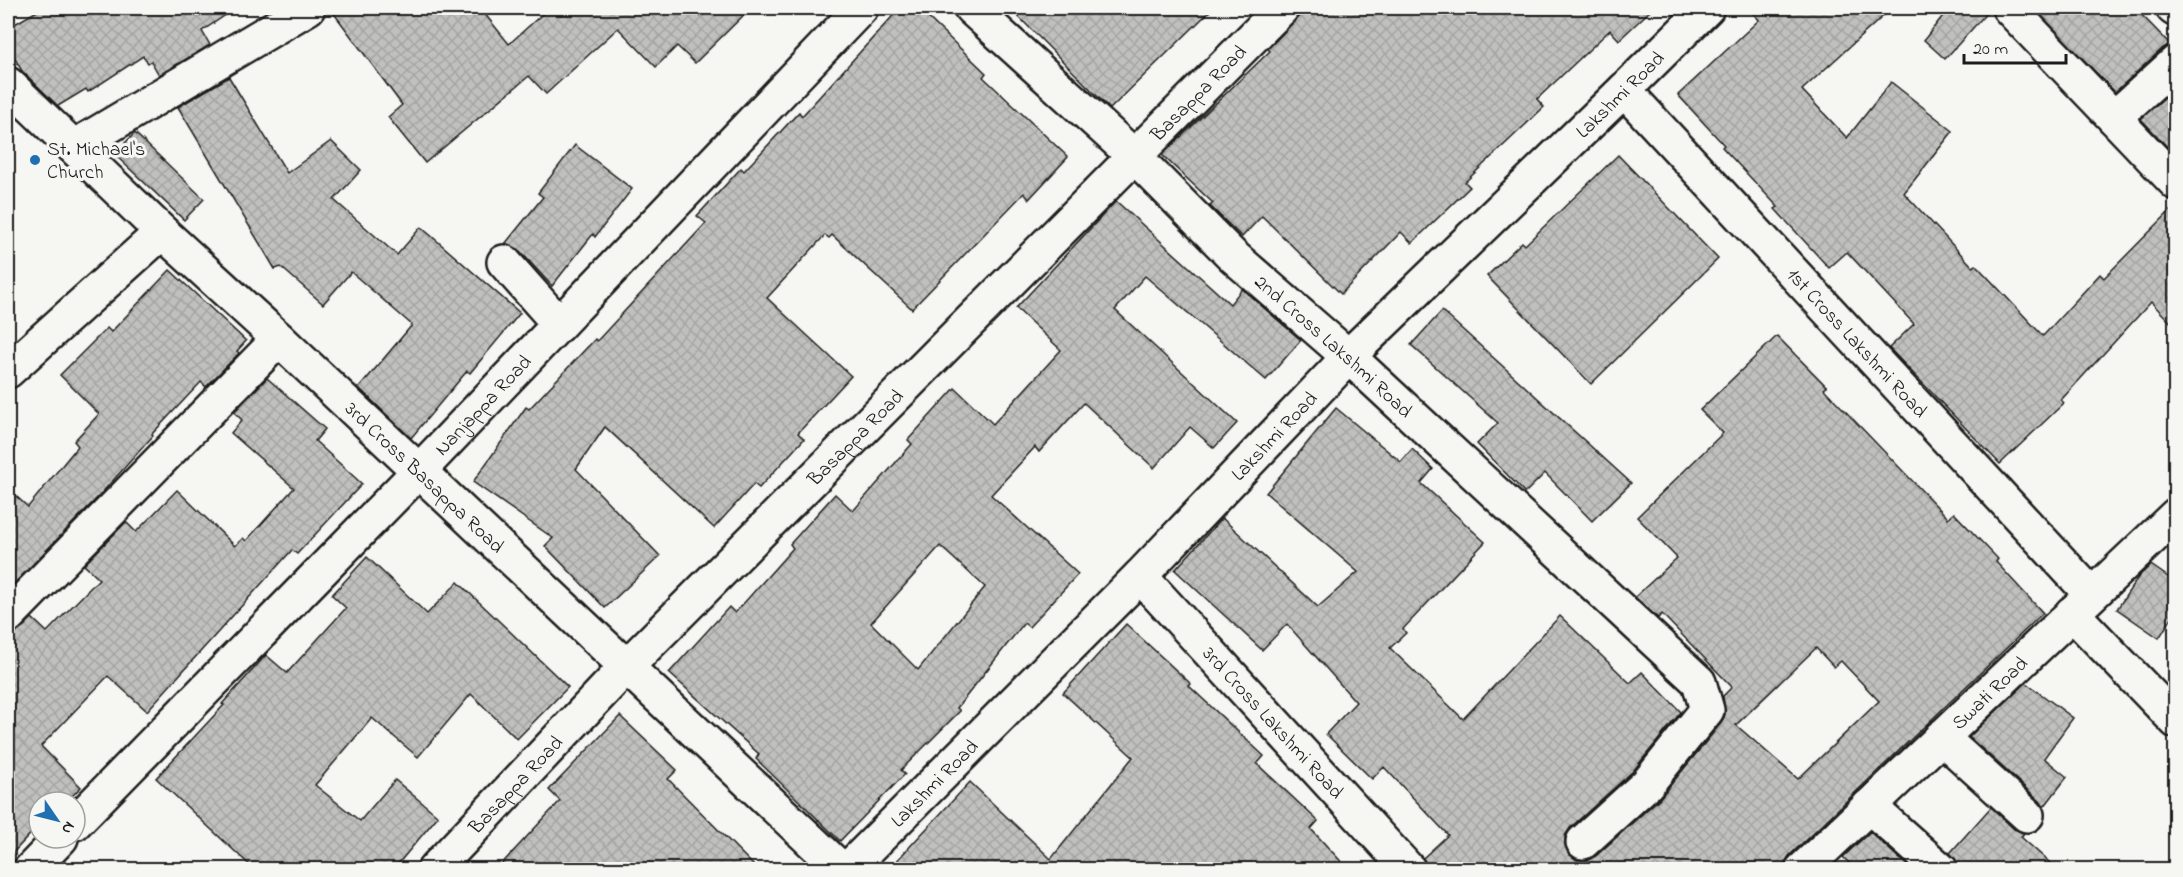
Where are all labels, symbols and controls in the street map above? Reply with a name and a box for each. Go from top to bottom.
scale bar [1964,27,2066,65]
text: 20 m [1973,37,2008,63]
street label: Basappa Road [1144,39,1254,150]
street label: Lakshmi Road [1570,46,1672,146]
place label: St. Michael's Church [47,136,145,188]
marker: St. Michael's Church [28,153,42,167]
street label: 1st Cross Lakshmi Road [1779,262,1933,426]
street label: 2nd Cross Lakshmi Road [1247,269,1418,426]
street label: Nanjappa Road [429,349,540,463]
street label: Basappa Road [801,384,912,494]
street label: Lakshmi Road [1226,386,1325,489]
street label: 3rd Cross Basappa Road [337,396,510,561]
street label: 3rd Cross Lakshmi Road [1194,641,1349,807]
street label: Swati Road [1946,651,2036,738]
street label: Basappa Road [462,730,571,843]
street label: Lakshmi Road [885,734,986,835]
north arrow [27,790,87,850]
text: N [55,816,81,839]

